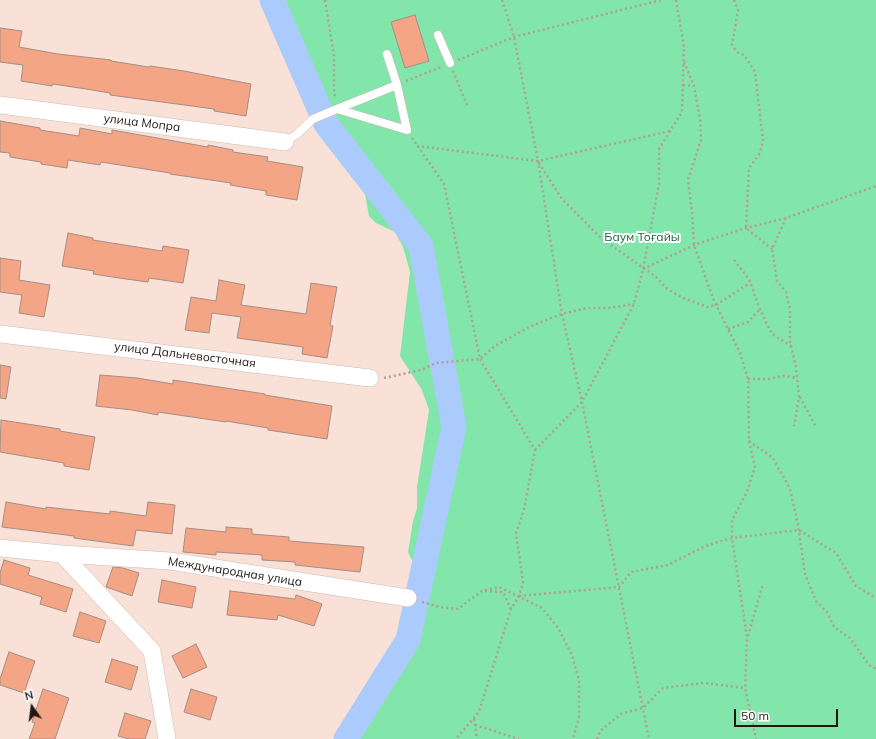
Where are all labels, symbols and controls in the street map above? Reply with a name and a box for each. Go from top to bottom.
street label: улица Мопра [103,111,181,135]
park label: Баум Тоғайы [604,230,680,244]
street label: улица Дальневосточная [113,339,257,371]
street label: Международная улица [167,554,303,590]
north arrow [12,687,52,727]
text: N [23,688,35,703]
scale bar [736,701,840,727]
text: 50 m [741,708,769,723]

